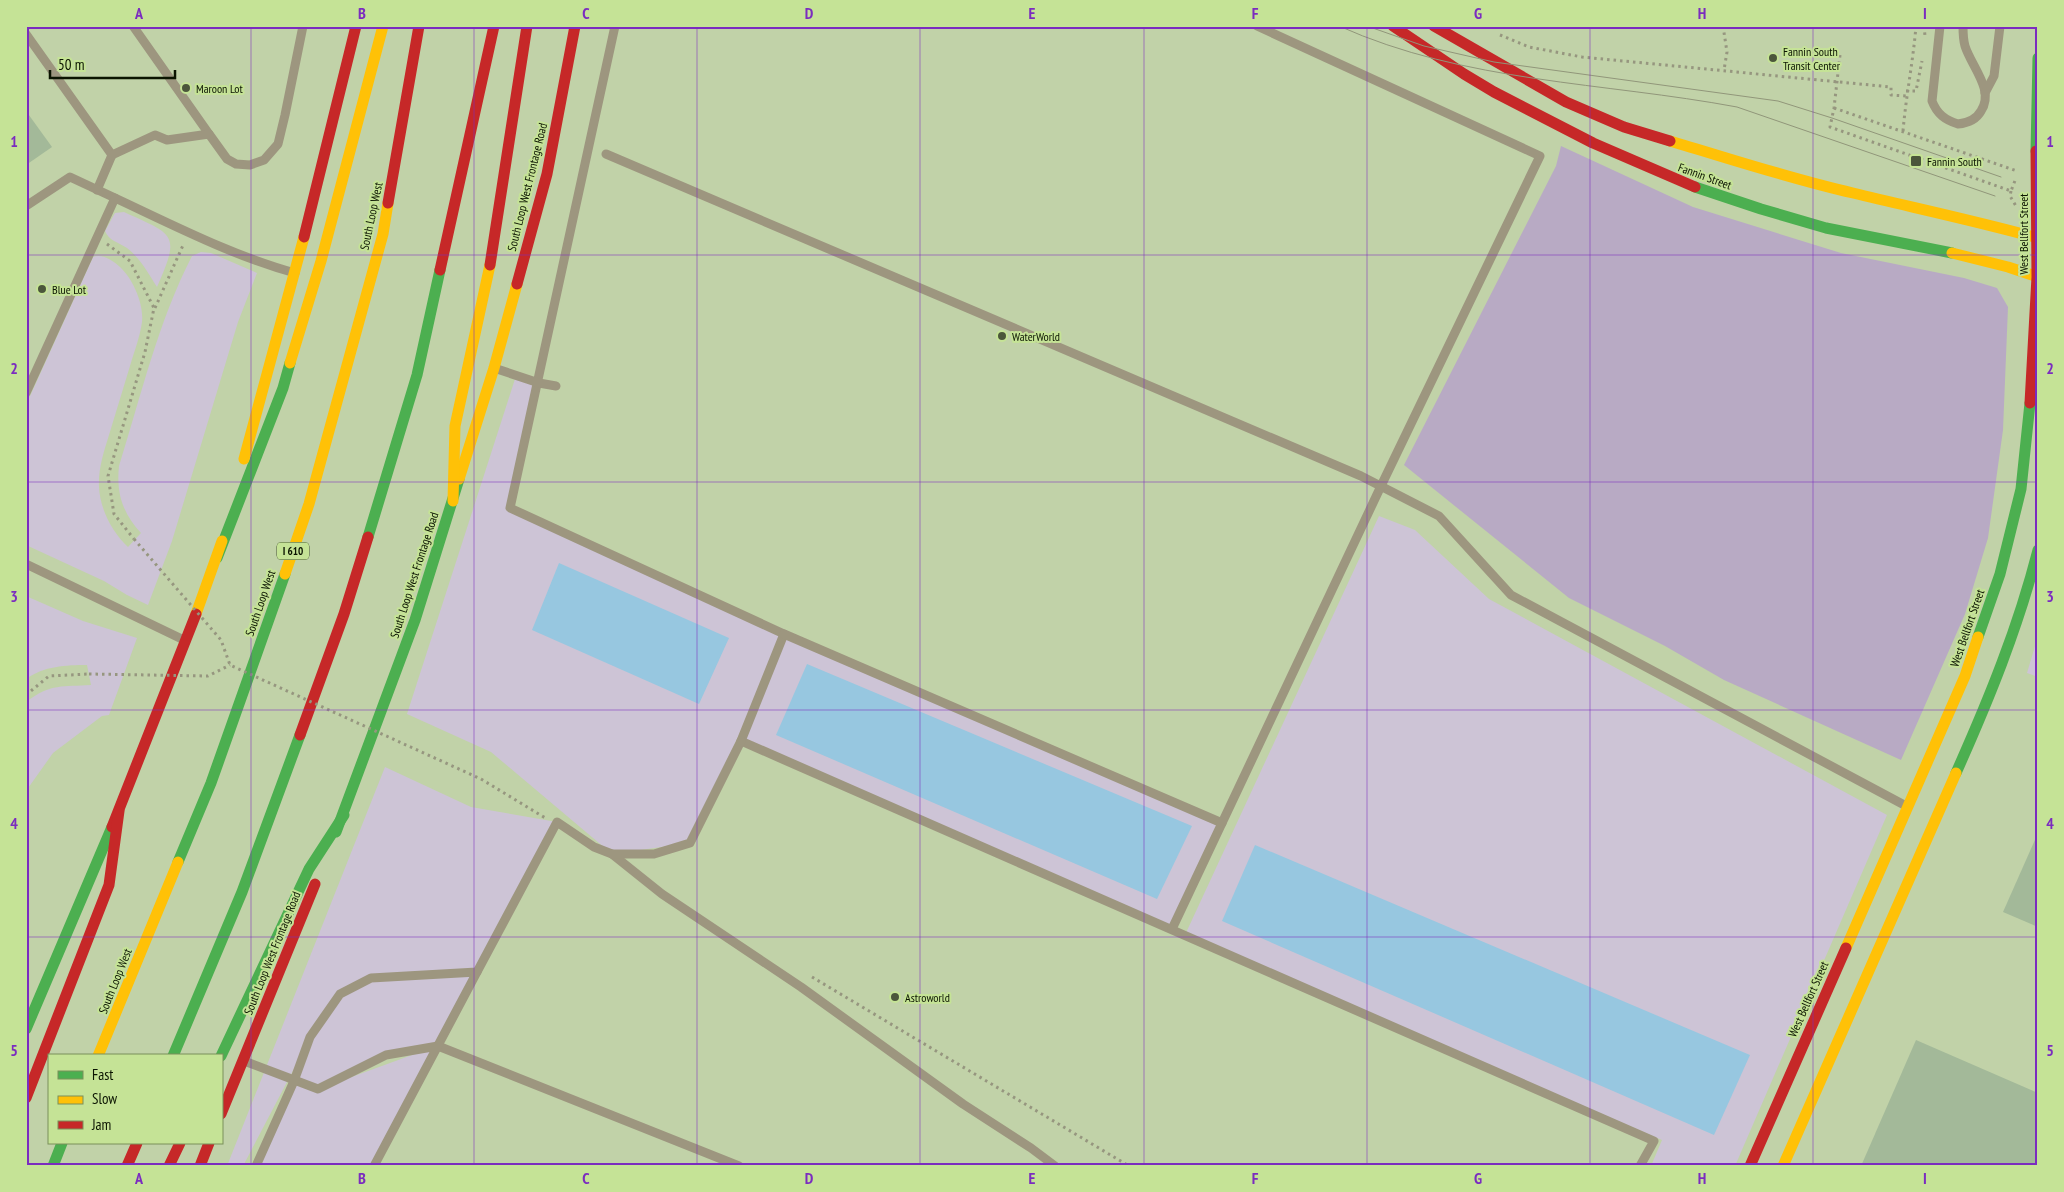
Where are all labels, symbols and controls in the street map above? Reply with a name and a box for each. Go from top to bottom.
text: A [134,3,144,23]
text: B [358,3,366,23]
text: C [582,3,590,23]
text: D [805,3,814,23]
text: E [1029,3,1036,23]
text: F [1252,3,1259,23]
text: G [1474,3,1482,23]
text: H [1698,3,1706,23]
text: I [1923,3,1927,23]
place label: Fannin South Transit Center [1783,44,1841,73]
scale bar [50,48,175,80]
marker: Fannin South Transit Center [1767,52,1779,64]
text: 50 m [58,55,84,74]
place label: Maroon Lot [196,81,244,96]
marker: Maroon Lot [180,82,192,94]
street label: South Loop West Frontage Road [504,121,550,253]
text: 1 [10,131,18,151]
text: 1 [2046,131,2054,151]
marker: Fannin South [1909,154,1923,168]
place label: Fannin South [1927,154,1982,169]
street label: Fannin Street [1676,159,1734,193]
street label: South Loop West [356,180,386,251]
street label: West Bellfort Street [2016,193,2031,275]
place label: Blue Lot [52,282,87,297]
marker: Blue Lot [36,283,48,295]
place label: WaterWorld [1012,329,1060,344]
marker: WaterWorld [996,330,1008,342]
text: 2 [10,358,18,378]
text: 2 [2046,358,2054,378]
street label: South Loop West Frontage Road [387,510,441,640]
road number: I 610 [277,542,309,560]
street label: South Loop West [242,567,279,638]
text: 3 [10,586,18,606]
text: 3 [2046,586,2054,606]
street label: West Bellfort Street [1947,587,1988,669]
text: 4 [10,813,18,833]
text: 4 [2046,813,2054,833]
street label: South Loop West Frontage Road [240,889,304,1017]
street label: South Loop West [95,946,135,1016]
street label: West Bellfort Street [1785,958,1832,1039]
place label: Astroworld [905,990,950,1005]
marker: Astroworld [889,991,901,1003]
text: 5 [10,1040,18,1060]
text: 5 [2046,1040,2054,1060]
legend [48,1054,222,1144]
text: Fast [92,1065,113,1084]
text: Slow [92,1089,117,1108]
text: Jam [91,1115,111,1134]
text: A [134,1168,144,1188]
text: B [358,1168,366,1188]
text: C [582,1168,590,1188]
text: D [805,1168,814,1188]
text: E [1029,1168,1036,1188]
text: F [1252,1168,1259,1188]
text: G [1474,1168,1482,1188]
text: H [1698,1168,1706,1188]
text: I [1923,1168,1927,1188]

